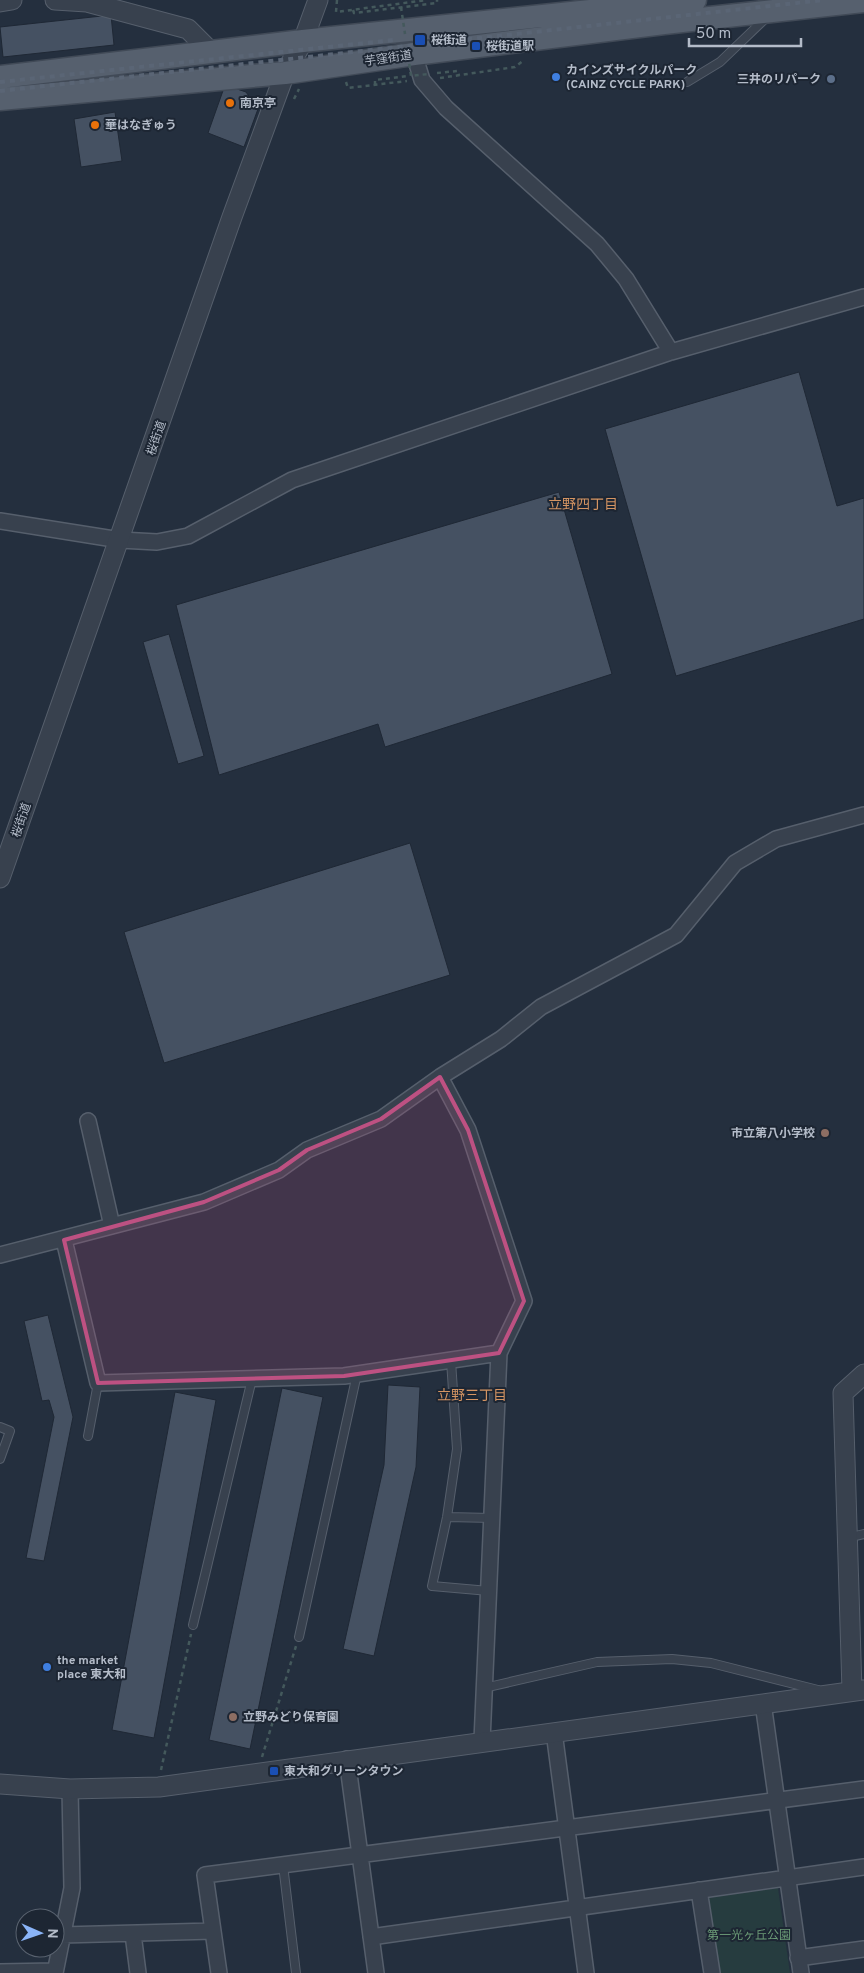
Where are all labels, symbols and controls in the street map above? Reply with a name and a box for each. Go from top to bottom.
scale bar [689,15,802,47]
text: 50 m [696,25,731,44]
marker: 桜街道 [413,33,427,47]
place label: 桜街道 [431,33,467,49]
place label: 桜街道駅 [486,39,534,55]
marker: 桜街道駅 [470,40,482,52]
street label: 芋窪街道 [363,48,413,70]
place label: カインズサイクルパーク (CAINZ CYCLE PARK) [566,63,697,93]
marker: カインズサイクルパーク (CAINZ CYCLE PARK) [550,71,562,83]
place label: 三井のリパーク [737,72,821,88]
marker: 三井のリパーク [825,73,837,85]
place label: 南京亭 [240,96,276,112]
marker: 南京亭 [224,97,236,109]
place label: 華はなぎゅう [105,118,177,134]
marker: 華はなぎゅう [89,119,101,131]
street label: 桜街道 [144,419,170,458]
district label: 立野四丁目 [548,497,618,514]
street label: 桜街道 [9,801,35,840]
place label: 市立第八小学校 [731,1126,815,1142]
marker: 市立第八小学校 [819,1127,831,1139]
district label: 立野三丁目 [437,1388,507,1405]
place label: the market place 東大和 [57,1653,126,1683]
marker: the market place 東大和 [41,1661,53,1673]
place label: 立野みどり保育園 [243,1710,339,1726]
marker: 立野みどり保育園 [227,1711,239,1723]
place label: 東大和グリーンタウン [284,1764,403,1780]
marker: 東大和グリーンタウン [268,1765,280,1777]
north arrow [15,1908,65,1958]
text: N [43,1928,60,1939]
park label: 第一光ヶ丘公園 [707,1928,791,1944]

